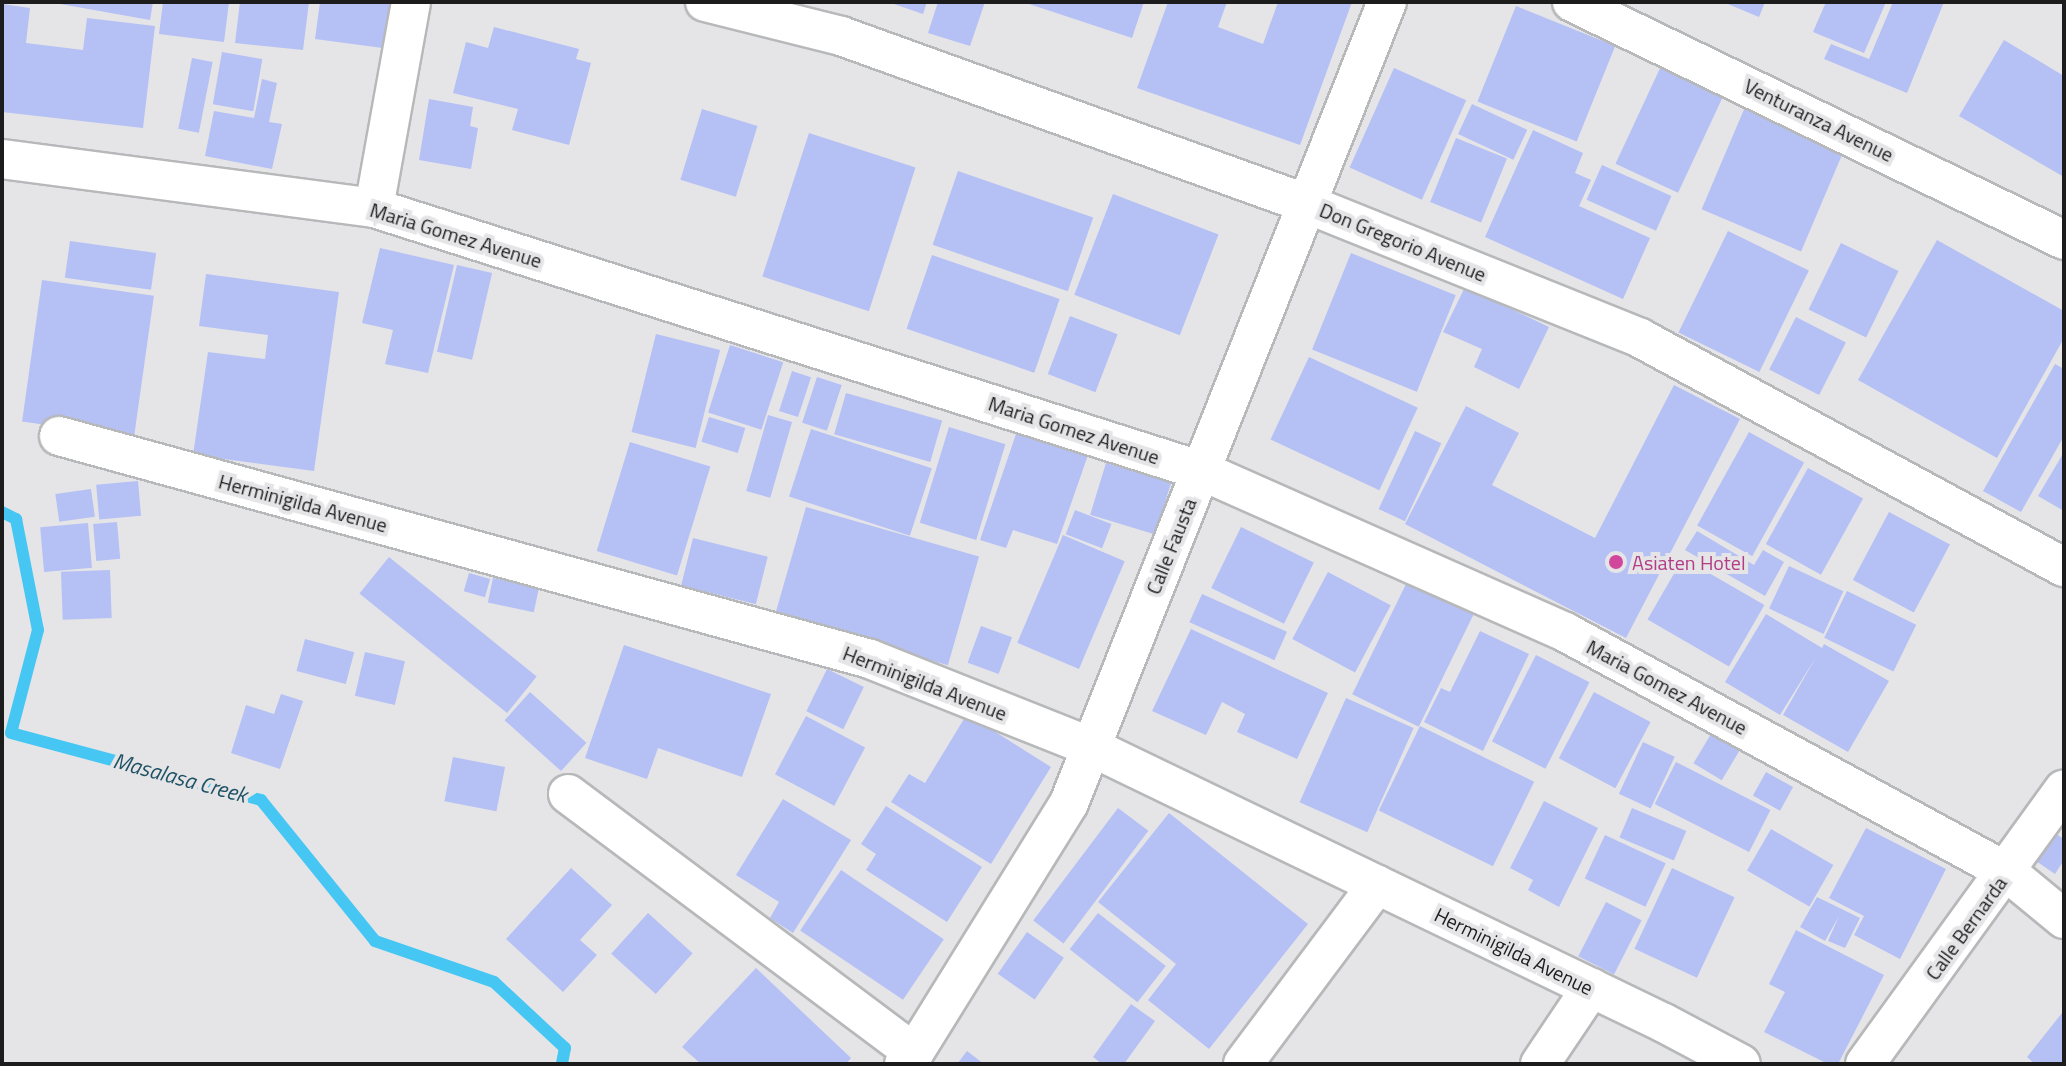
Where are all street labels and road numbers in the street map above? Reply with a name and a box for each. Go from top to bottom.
street label: Venturanza Avenue [1740,73,1898,167]
street label: Maria Gomez Avenue [367,197,545,273]
street label: Don Gregorio Avenue [1316,198,1490,286]
street label: Maria Gomez Avenue [986,391,1162,469]
street label: Herminigilda Avenue [216,469,390,537]
street label: Calle Fausta [1141,494,1201,598]
street label: Maria Gomez Avenue [1583,635,1751,739]
street label: Herminigilda Avenue [840,641,1010,725]
street label: Calle Bernarda [1920,872,2012,984]
street label: Herminigilda Avenue [1431,902,1597,1000]

